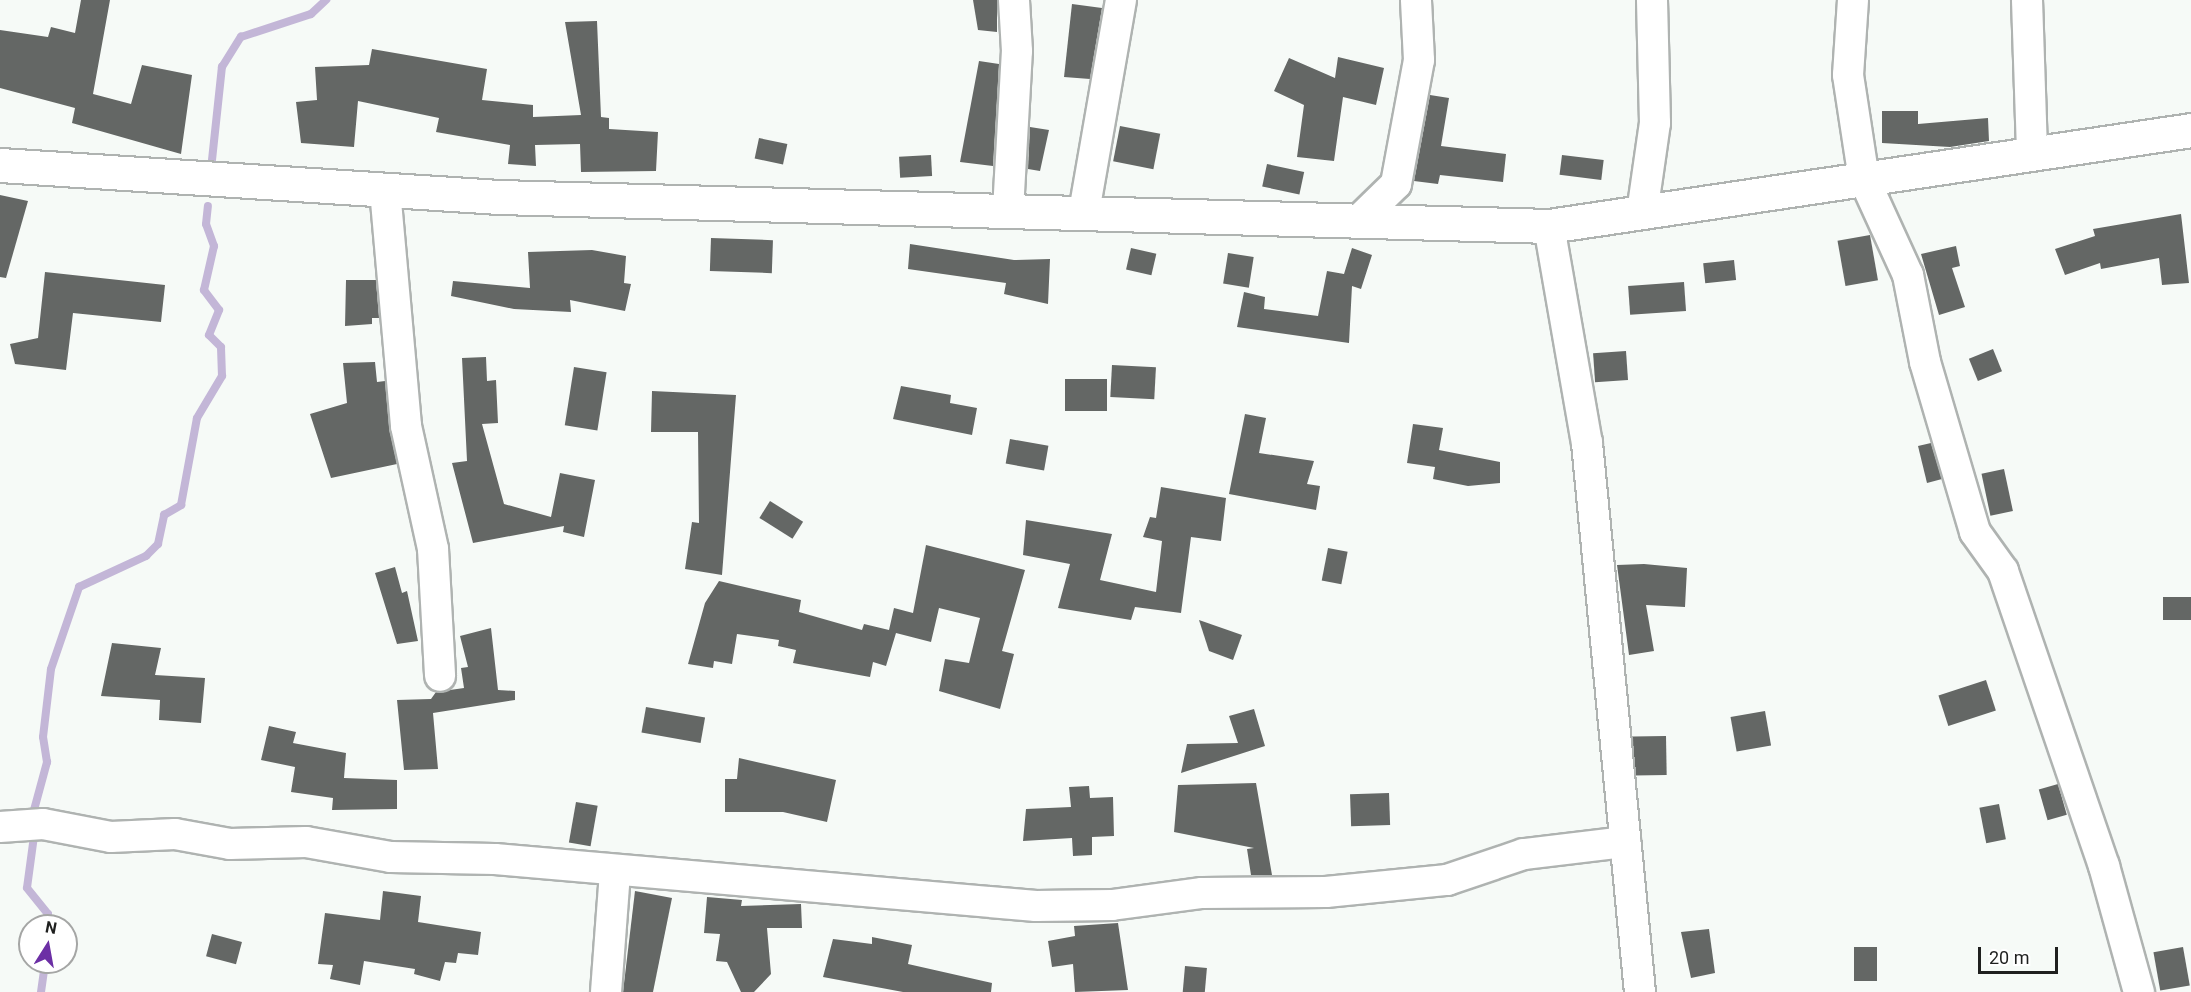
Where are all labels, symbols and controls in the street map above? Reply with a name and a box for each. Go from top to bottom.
north arrow [18,914,78,974]
text: N [44,917,58,938]
scale bar [1981,935,2060,973]
text: 20 m [1989,947,2029,968]

